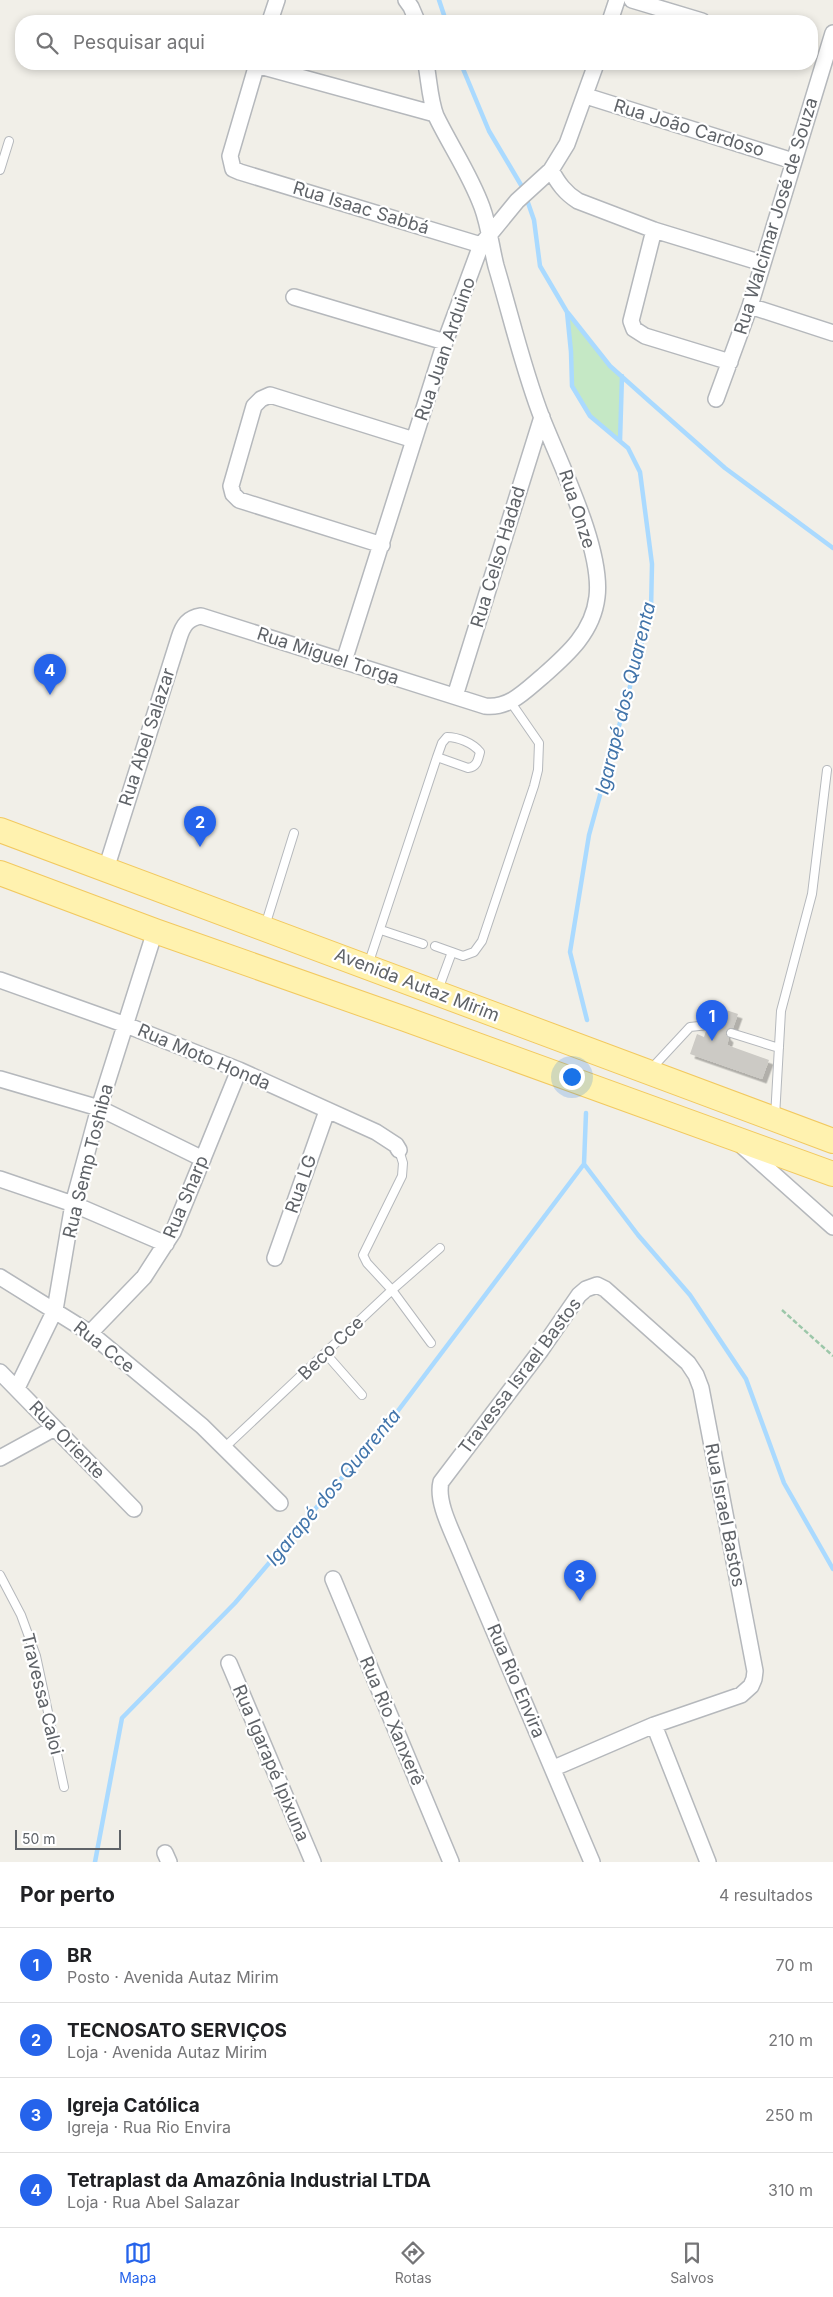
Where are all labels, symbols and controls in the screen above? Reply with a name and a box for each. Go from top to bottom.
search box [15,15,818,70]
icon: search [33,29,61,57]
text: Pesquisar aqui [73,31,205,54]
street label: Rua João Cardoso [611,95,767,160]
street label: Rua Walcimar José de Souza [729,95,822,337]
street label: Rua Isaac Sabbá [291,177,432,238]
street label: Rua Juan Arduino [410,274,479,423]
street label: Rua Onze [555,467,600,551]
street label: Rua Celso Hadad [466,484,529,630]
water label: Igarapé dos Quarenta [590,599,661,797]
street label: Rua Miguel Torga [254,623,402,688]
pin: 4 [34,654,66,695]
street label: Rua Abel Salazar [114,665,179,808]
pin: 2 [184,806,216,847]
street label: Avenida Autaz Mirim [332,943,502,1026]
pin: 1 [696,1000,728,1041]
street label: Rua Moto Honda [135,1019,274,1094]
your location [559,1064,585,1090]
street label: Rua Semp Toshiba [58,1082,117,1240]
street label: Rua Sharp [159,1152,212,1241]
street label: Rua LG [281,1152,320,1216]
street label: Travessa Israel Bastos [454,1293,585,1458]
street label: Beco Cce [294,1311,368,1384]
street label: Rua Cce [70,1316,139,1377]
street label: Rua Oriente [25,1396,110,1483]
water label: Igarapé dos Quarenta [261,1404,406,1570]
street label: Rua Israel Bastos [701,1441,750,1589]
pin: 3 [564,1560,596,1601]
street label: Rua Rio Envira [483,1621,550,1741]
street label: Travessa Caloi [17,1631,68,1757]
street label: Rua Rio Xanxerê [356,1653,429,1788]
street label: Rua Igarapé Ipixuna [229,1681,314,1844]
scale bar [15,1827,121,1850]
text: 50 m [22,1830,56,1847]
text: Por perto [20,1882,115,1907]
text: 4 resultados [719,1885,813,1905]
text: BR [67,1944,92,1967]
text: 1 [33,1955,39,1975]
text: 70 m [776,1955,813,1975]
text: Posto · Avenida Autaz Mirim [67,1967,279,1987]
text: TECNOSATO SERVIÇOS [67,2019,287,2042]
text: 2 [31,2030,41,2050]
text: 210 m [768,2030,813,2050]
text: Loja · Avenida Autaz Mirim [67,2042,267,2062]
text: Igreja Católica [67,2094,200,2117]
text: 3 [31,2105,41,2125]
text: 250 m [765,2105,813,2125]
text: Igreja · Rua Rio Envira [67,2117,231,2137]
text: Tetraplast da Amazônia Industrial LTDA [67,2169,431,2192]
text: 4 [31,2180,41,2200]
text: 310 m [768,2180,813,2200]
text: Loja · Rua Abel Salazar [67,2192,240,2212]
tab: Mapa [119,2239,156,2286]
tab: Rotas [395,2239,432,2286]
tab: Salvos [670,2239,714,2286]

